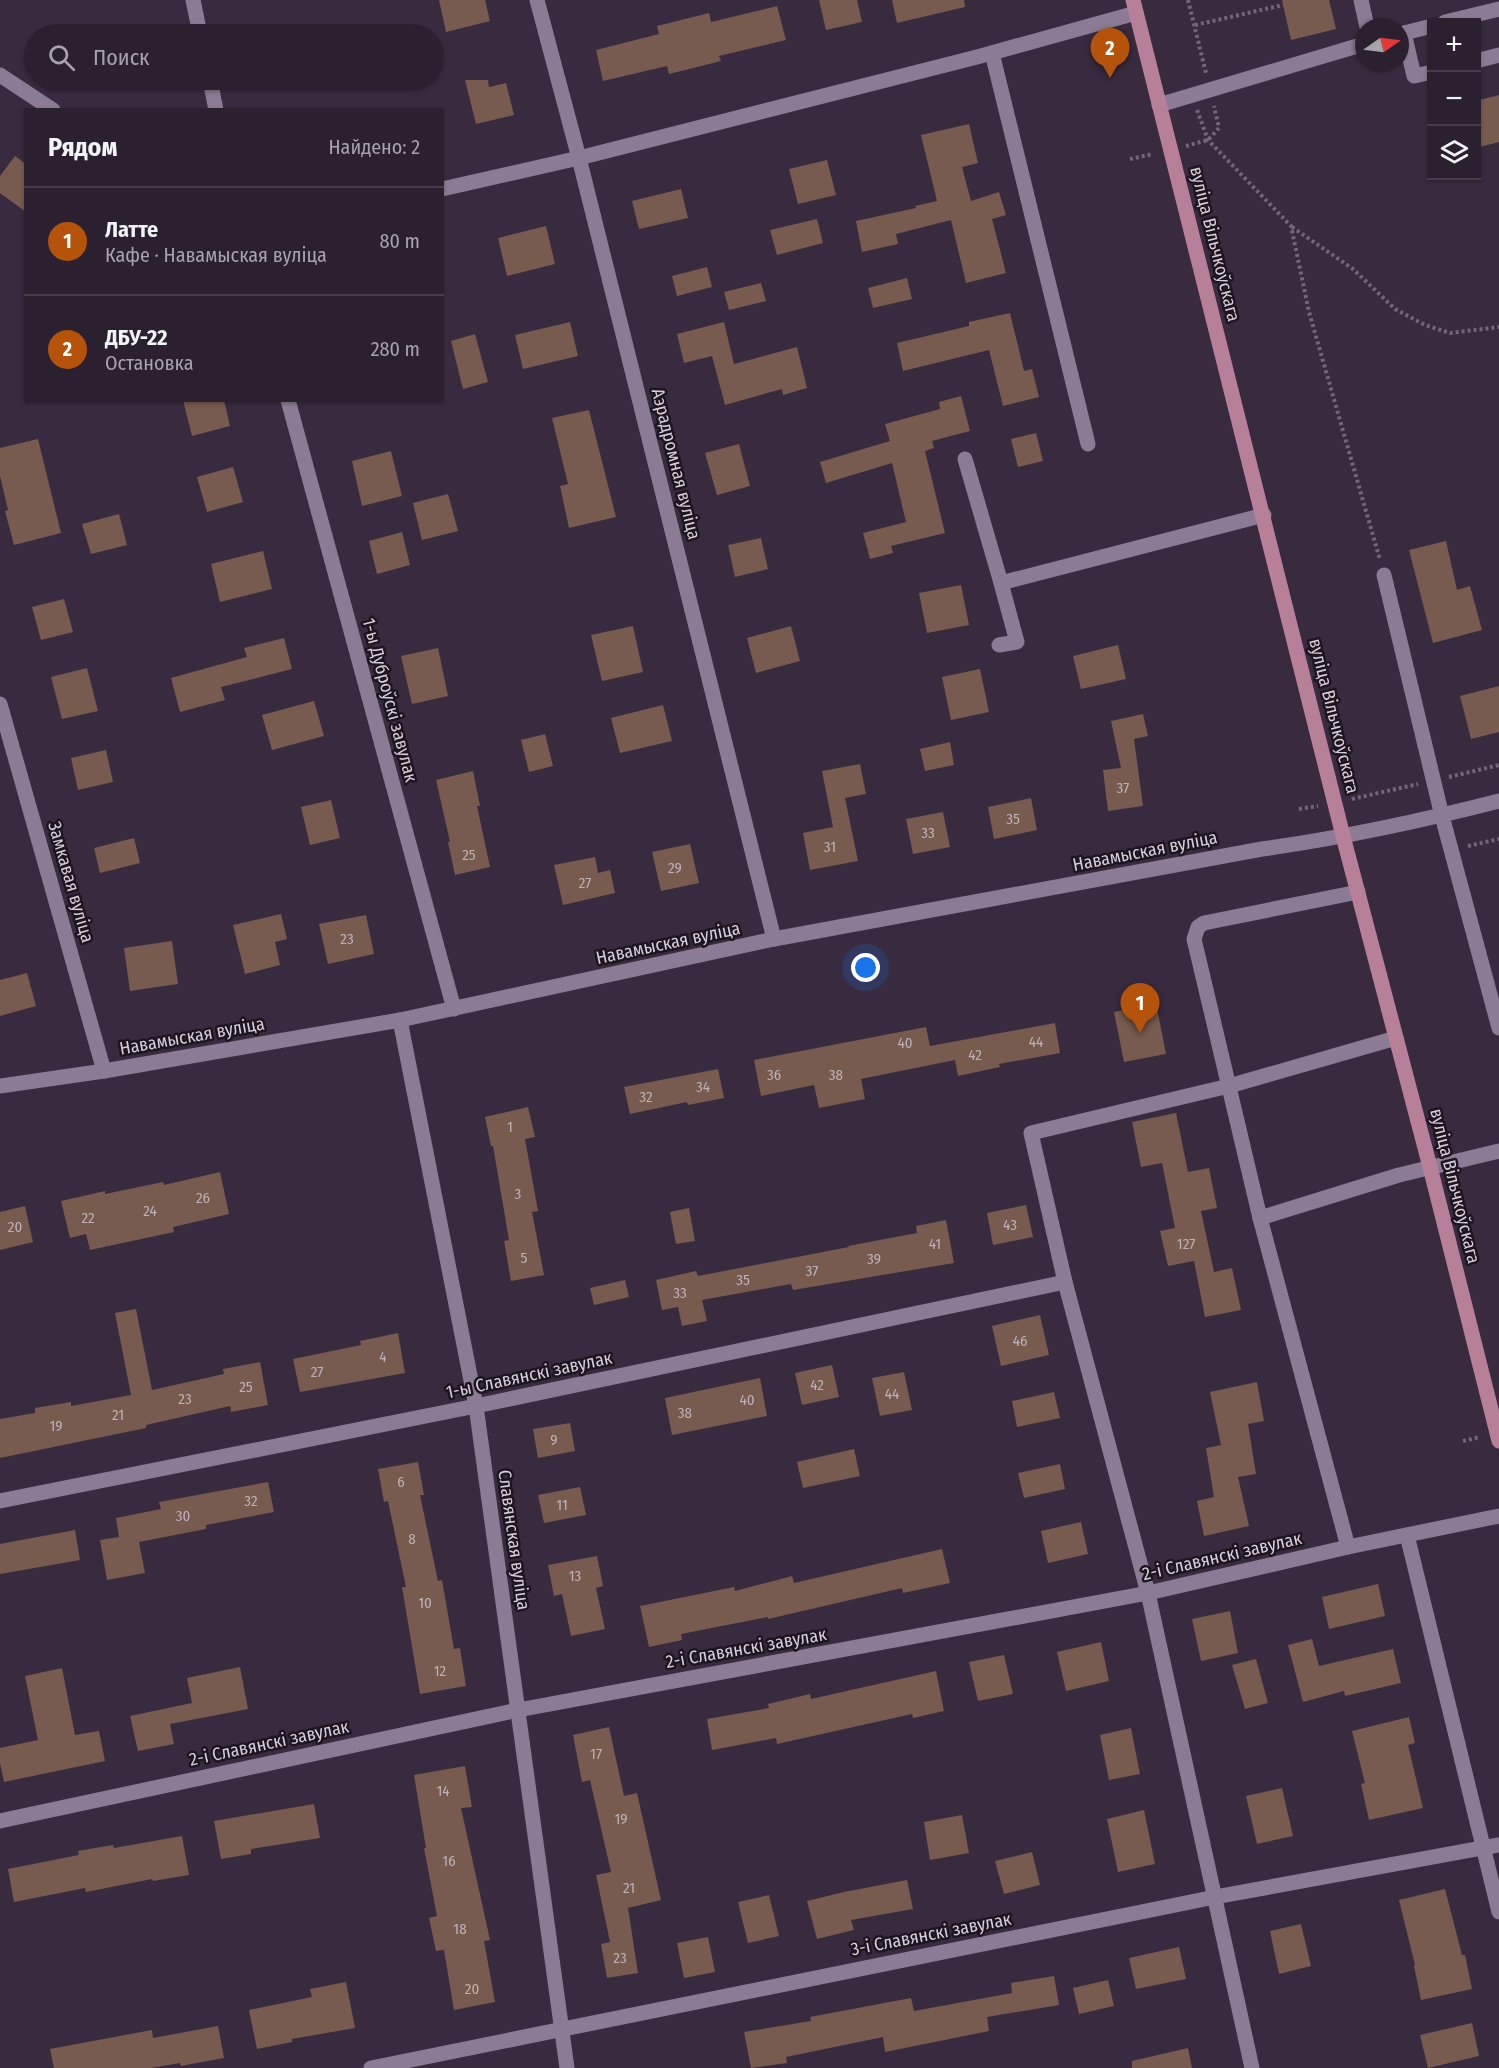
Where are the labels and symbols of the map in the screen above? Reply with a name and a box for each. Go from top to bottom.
north arrow [1355,18,1409,72]
pin: 2 [1090,28,1130,78]
street label: вуліца Вільчкоўскага [1185,164,1245,324]
street label: Аэрадромная вуліца [647,386,705,542]
street label: 1-ы Дуброўскі завулак [358,616,423,785]
street label: вуліца Вільчкоўскага [1304,636,1364,796]
house number: 37 [1117,779,1129,797]
house number: 35 [1006,810,1020,828]
street label: Замкавая вуліца [43,819,99,945]
house number: 33 [921,824,935,842]
street label: Навамыская вуліца [1071,826,1219,876]
house number: 31 [824,838,836,856]
house number: 25 [462,846,476,864]
house number: 29 [668,859,682,877]
house number: 27 [579,874,591,892]
street label: Навамыская вуліца [594,917,742,969]
house number: 23 [340,930,354,948]
your location [851,953,880,982]
pin: 1 [1120,984,1160,1033]
street label: Навамыская вуліца [118,1012,266,1060]
house number: 44 [1029,1033,1043,1051]
house number: 40 [897,1034,913,1052]
house number: 42 [968,1046,982,1064]
house number: 36 [767,1066,781,1084]
house number: 38 [829,1066,843,1084]
house number: 34 [696,1078,710,1096]
house number: 32 [639,1088,653,1106]
street label: вуліца Вільчкоўскага [1425,1106,1485,1266]
house number: 1 [507,1118,513,1136]
house number: 3 [515,1185,522,1203]
house number: 26 [196,1189,210,1207]
house number: 24 [143,1202,157,1220]
house number: 22 [81,1209,95,1227]
house number: 43 [1003,1216,1017,1234]
house number: 20 [8,1218,22,1236]
house number: 41 [929,1235,941,1253]
house number: 127 [1177,1235,1195,1253]
house number: 5 [521,1249,528,1267]
house number: 39 [867,1250,881,1268]
house number: 37 [806,1262,818,1280]
house number: 35 [736,1271,750,1289]
house number: 33 [673,1284,687,1302]
house number: 46 [1013,1332,1027,1350]
street label: 1-ы Славянскі завулак [444,1347,615,1403]
house number: 4 [379,1348,387,1366]
house number: 27 [311,1363,323,1381]
house number: 42 [810,1376,824,1394]
house number: 25 [239,1378,253,1396]
house number: 44 [885,1385,899,1403]
house number: 23 [178,1390,192,1408]
house number: 40 [739,1391,755,1409]
house number: 38 [678,1404,692,1422]
house number: 21 [112,1406,124,1424]
house number: 19 [49,1417,63,1435]
house number: 9 [550,1431,558,1449]
street label: Славянская вуліца [493,1468,535,1612]
house number: 6 [397,1473,405,1491]
house number: 32 [244,1492,258,1510]
house number: 11 [556,1496,568,1514]
house number: 30 [176,1507,190,1525]
street label: 2-і Славянскі завулак [1140,1527,1304,1585]
house number: 8 [408,1530,416,1548]
house number: 13 [569,1567,582,1585]
house number: 10 [418,1594,432,1612]
street label: 2-і Славянскі завулак [664,1623,829,1673]
house number: 12 [434,1662,447,1680]
street label: 2-і Славянскі завулак [187,1715,351,1771]
house number: 17 [590,1745,602,1763]
house number: 14 [436,1782,450,1800]
house number: 19 [614,1810,628,1828]
house number: 16 [442,1852,456,1870]
house number: 21 [623,1879,635,1897]
street label: 3-і Славянскі завулак [849,1908,1014,1960]
house number: 18 [453,1920,467,1938]
house number: 23 [613,1949,627,1967]
house number: 20 [465,1980,479,1998]

